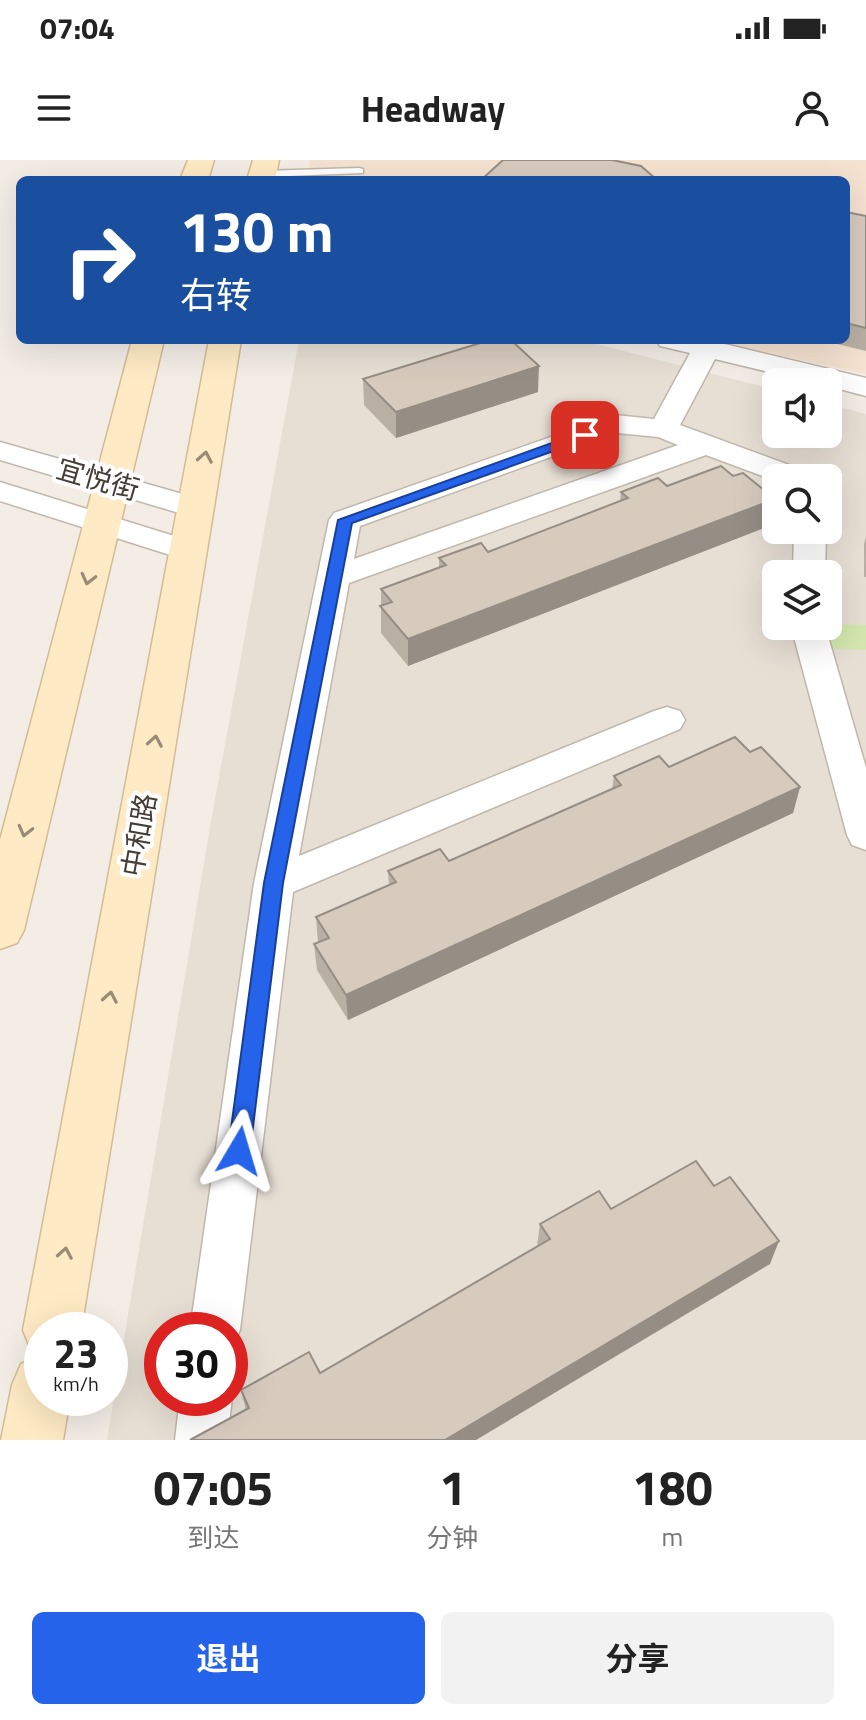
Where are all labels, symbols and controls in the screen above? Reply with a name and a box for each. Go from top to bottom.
text: 07:04 [40,5,115,51]
text: Headway [361,81,505,136]
icon: menu [32,86,76,130]
icon: person [790,86,834,130]
text: 130 m [180,189,333,274]
icon: right [48,208,152,312]
text: 右转 [180,267,252,322]
map controls [762,368,842,640]
button: sound [762,368,842,448]
pin [551,401,619,469]
icon: arrive [563,413,607,457]
street label: 宜悦街 [52,446,144,511]
one-way arrow [196,451,213,464]
button: search [762,464,842,544]
button: layers [762,560,842,640]
one-way arrow [80,571,97,585]
one-way arrow [146,734,163,748]
street label: 中和路 [110,790,167,880]
one-way arrow [17,823,34,837]
one-way arrow [101,990,118,1004]
position arrow [197,1109,281,1193]
one-way arrow [56,1246,73,1260]
speed limit sign: 30 [144,1312,248,1416]
text: 23 [54,1323,98,1384]
text: km/h [53,1368,99,1399]
text: 07:05 [153,1451,273,1524]
text: 1 [439,1451,466,1524]
text: 180 [632,1451,713,1524]
text: m [661,1517,683,1556]
text: 到达 [187,1518,239,1557]
text: 分钟 [427,1518,479,1557]
button: 退出 [32,1612,425,1704]
button: 分享 [441,1612,834,1704]

